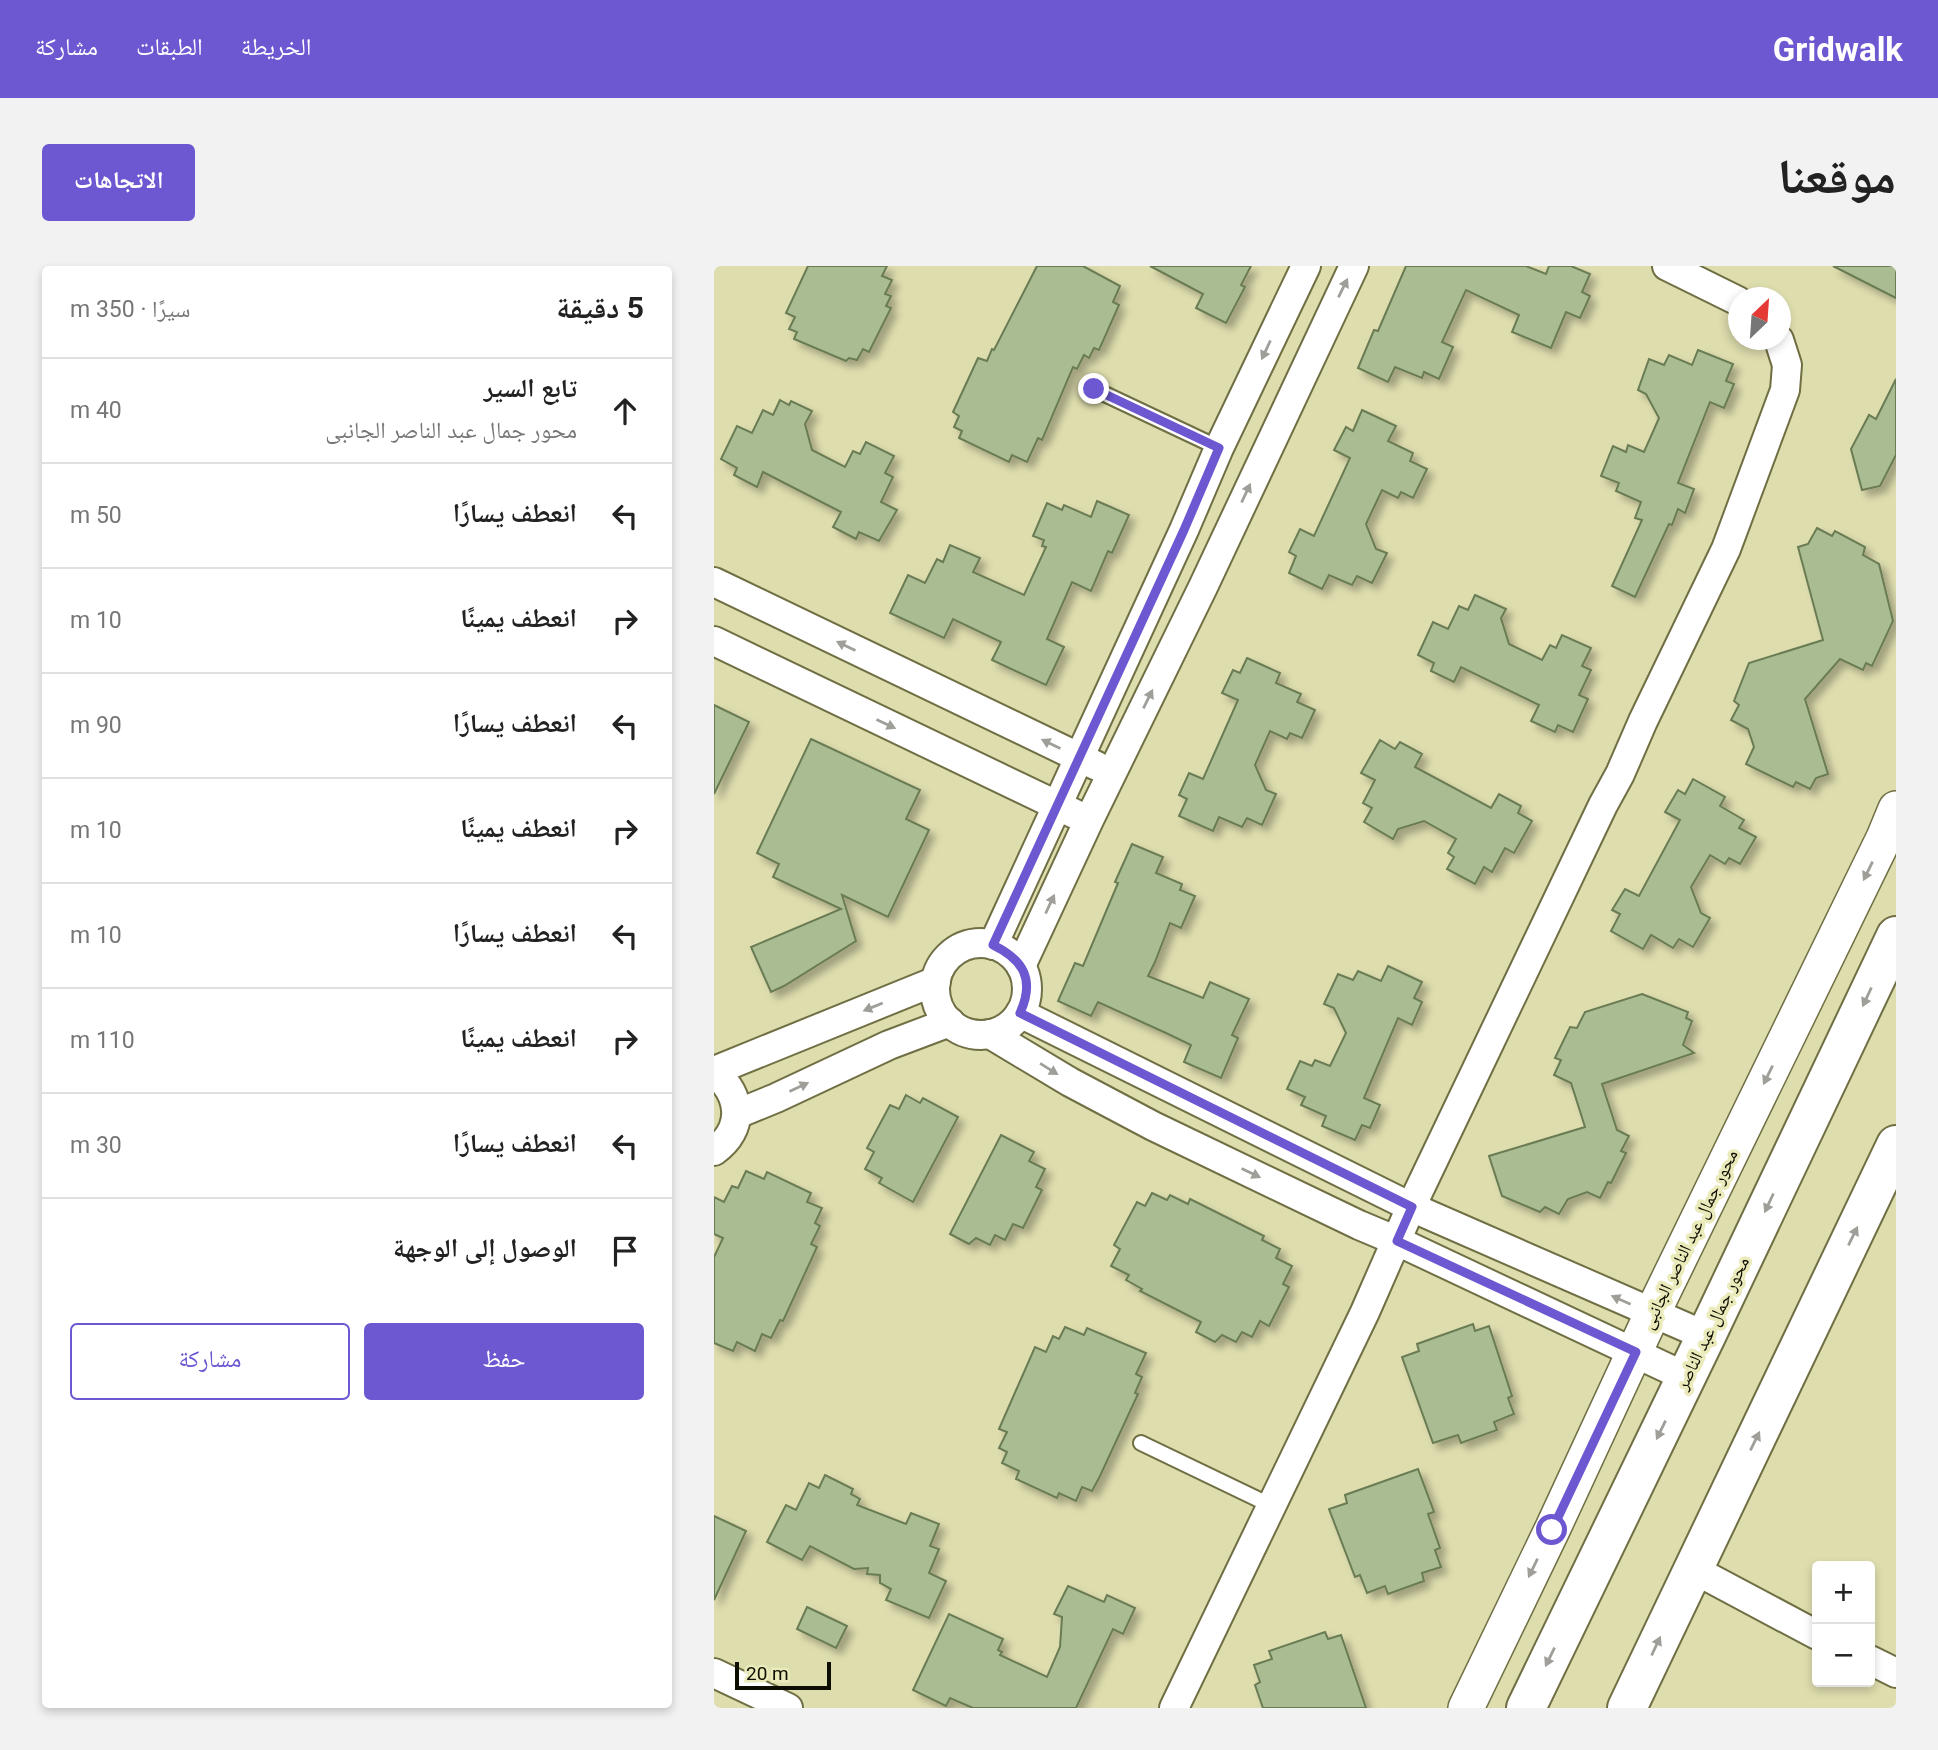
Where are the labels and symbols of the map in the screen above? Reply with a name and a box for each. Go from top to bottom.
one-way arrow [1338,278,1349,298]
north arrow [1728,287,1791,350]
one-way arrow [1260,340,1272,360]
route end [1078,373,1109,404]
one-way arrow [1240,483,1251,504]
one-way arrow [836,640,856,651]
one-way arrow [1143,689,1154,709]
one-way arrow [876,718,896,730]
one-way arrow [1041,738,1061,749]
one-way arrow [1862,861,1873,881]
one-way arrow [1044,894,1055,914]
one-way arrow [1861,987,1872,1008]
one-way arrow [862,1001,883,1012]
one-way arrow [1039,1063,1058,1075]
one-way arrow [1762,1065,1773,1085]
one-way arrow [789,1081,809,1093]
street label: محور جمال عبد الناصر الجانبى [1636,1146,1742,1332]
one-way arrow [1241,1167,1261,1179]
one-way arrow [1764,1193,1775,1213]
one-way arrow [1847,1226,1858,1246]
street label: محور جمال عبد الناصر [1670,1253,1754,1393]
one-way arrow [1611,1294,1631,1306]
one-way arrow [1655,1420,1666,1440]
one-way arrow [1749,1431,1760,1451]
route start [1536,1514,1567,1545]
one-way arrow [1528,1558,1539,1578]
one-way arrow [1651,1636,1662,1656]
one-way arrow [1545,1647,1556,1667]
scale bar [735,1659,831,1691]

